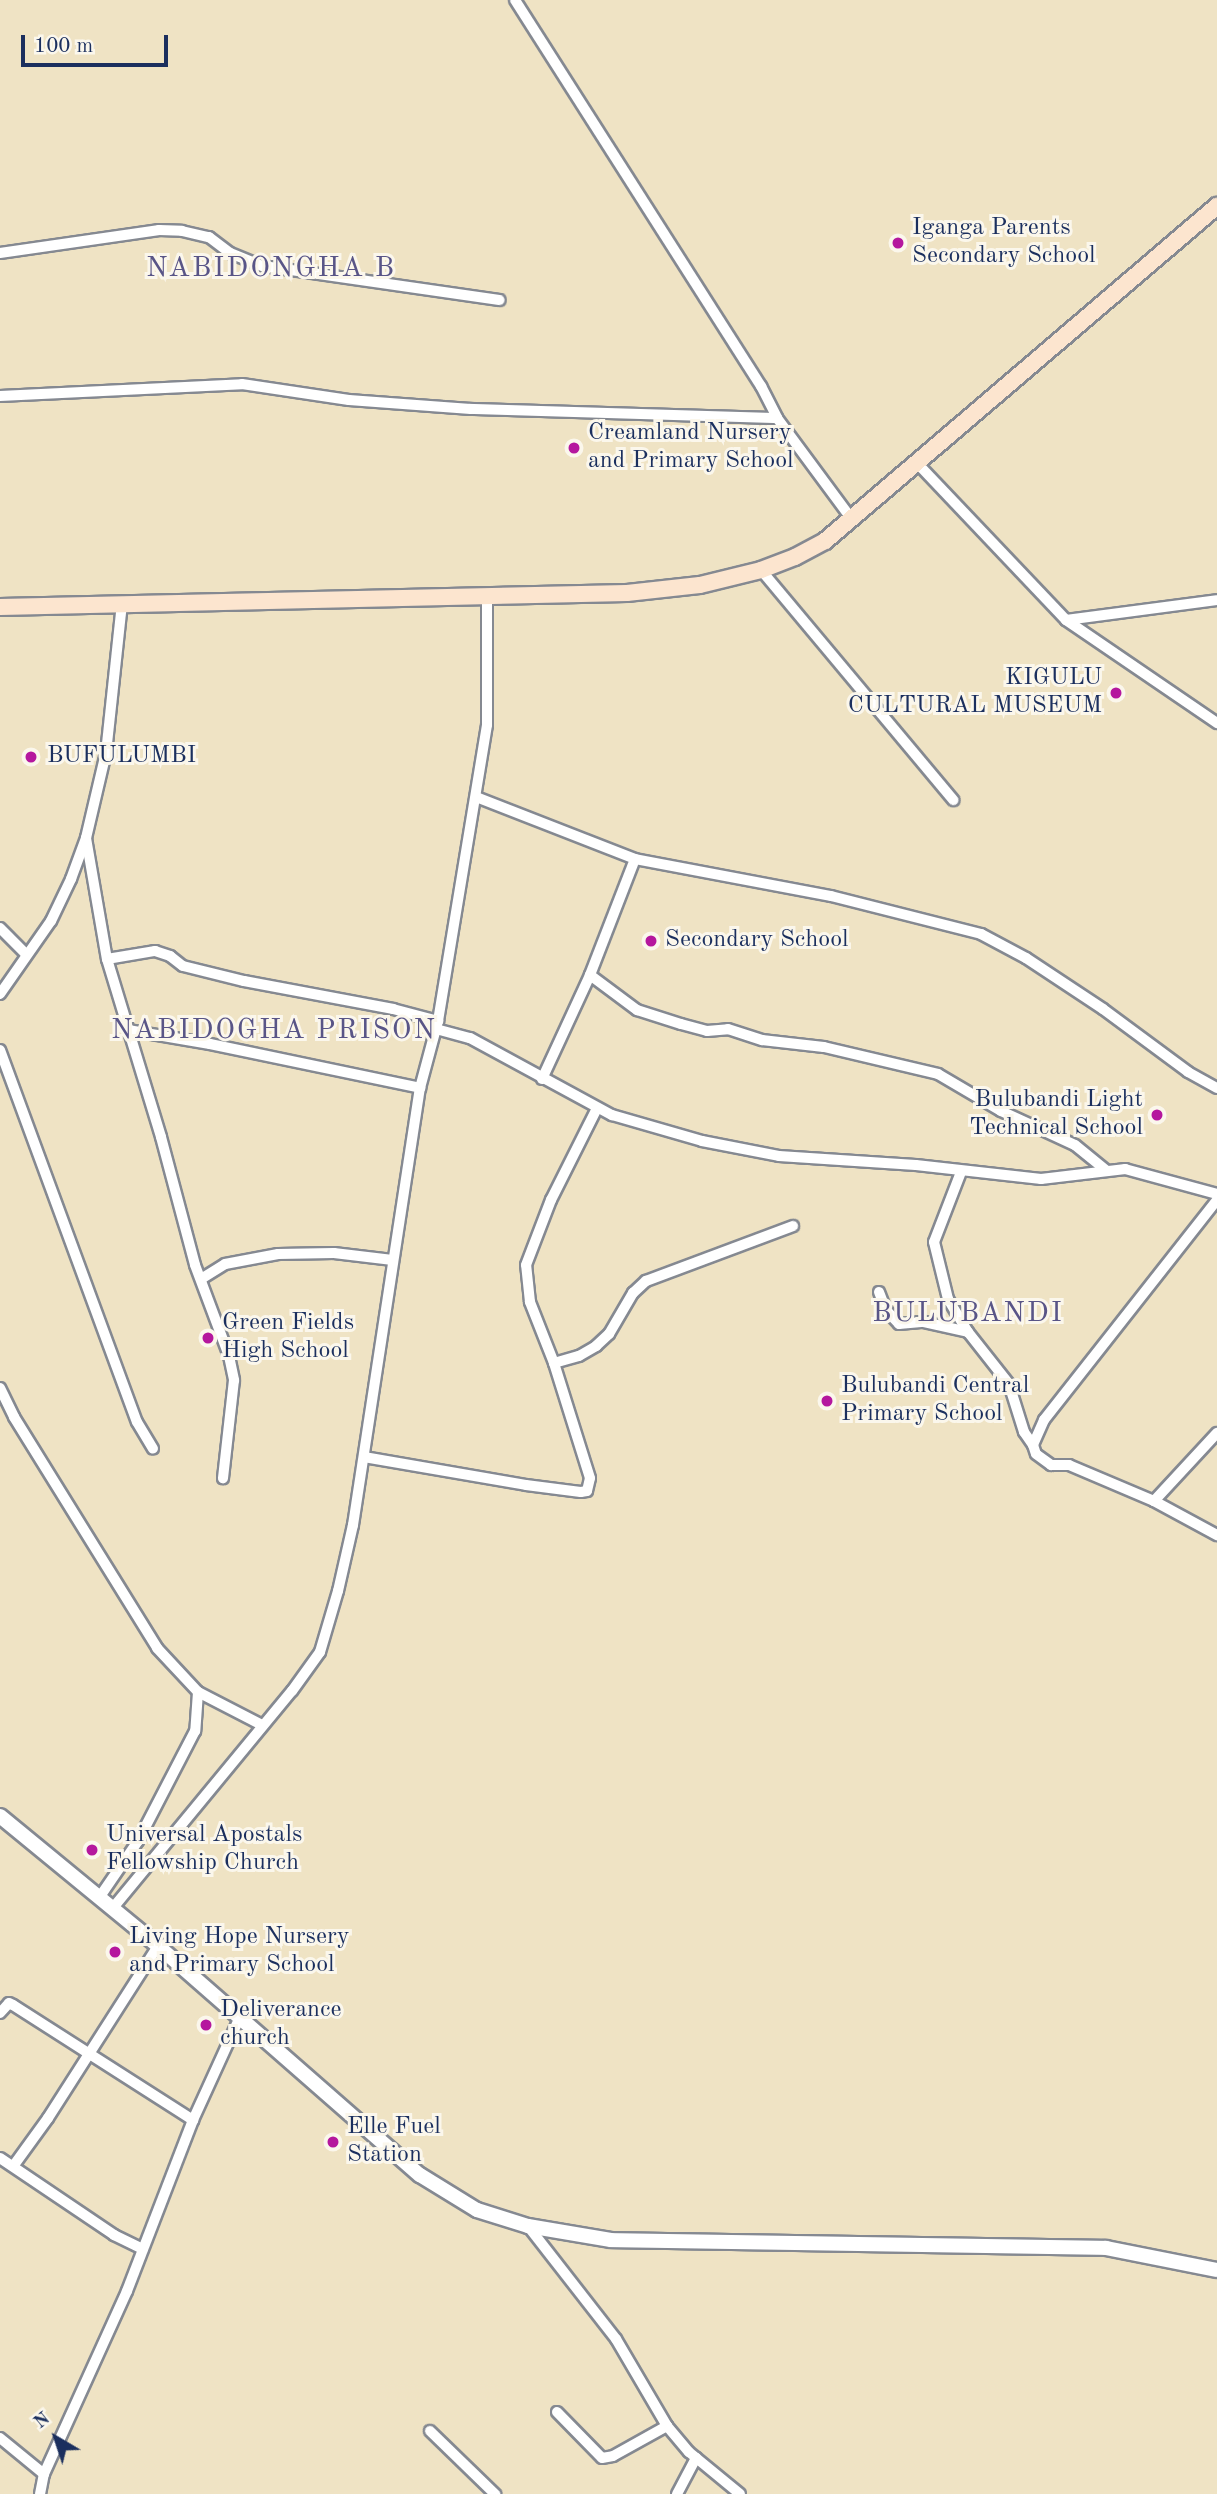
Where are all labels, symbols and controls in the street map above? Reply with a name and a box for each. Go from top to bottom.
scale bar [24,21,172,65]
text: 100 m [34,36,93,57]
place label: Iganga Parents Secondary School [912,215,1096,271]
marker: Iganga Parents Secondary School [890,235,906,251]
district label: NABIDONGHA B [147,252,395,286]
place label: Creamland Nursery and Primary School [588,420,794,476]
marker: Creamland Nursery and Primary School [566,440,582,456]
place label: KIGULU CULTURAL MUSEUM [848,665,1102,721]
marker: KIGULU CULTURAL MUSEUM [1108,685,1124,701]
place label: BUFULUMBI [47,743,196,771]
marker: BUFULUMBI [21,747,41,767]
place label: Secondary School [665,927,849,955]
marker: Secondary School [643,933,659,949]
district label: NABIDOGHA PRISON [113,1014,435,1048]
place label: Bulubandi Light Technical School [969,1087,1143,1143]
marker: Bulubandi Light Technical School [1149,1107,1165,1123]
district label: BULUBANDI [873,1297,1063,1331]
place label: Green Fields High School [222,1310,354,1366]
marker: Green Fields High School [200,1330,216,1346]
place label: Bulubandi Central Primary School [841,1373,1029,1429]
marker: Bulubandi Central Primary School [819,1393,835,1409]
place label: Universal Apostals Fellowship Church [106,1822,302,1878]
marker: Universal Apostals Fellowship Church [84,1842,100,1858]
place label: Living Hope Nursery and Primary School [129,1924,350,1980]
marker: Living Hope Nursery and Primary School [107,1944,123,1960]
place label: Deliverance church [220,1997,341,2053]
marker: Deliverance church [198,2017,214,2033]
place label: Elle Fuel Station [347,2114,441,2170]
marker: Elle Fuel Station [325,2134,341,2150]
north arrow [21,2403,91,2473]
text: N [31,2409,54,2433]

